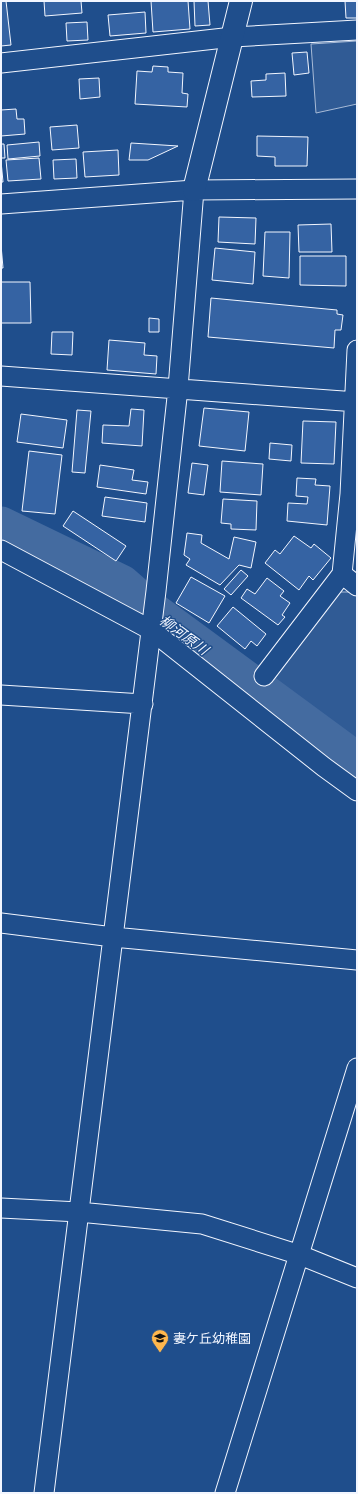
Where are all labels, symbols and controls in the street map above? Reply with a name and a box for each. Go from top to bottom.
water label: 柳河原川 [156,611,214,660]
school or university icon: 妻ケ丘幼稚園 [150,1328,170,1353]
place label: 妻ケ丘幼稚園 [173,1330,251,1347]

